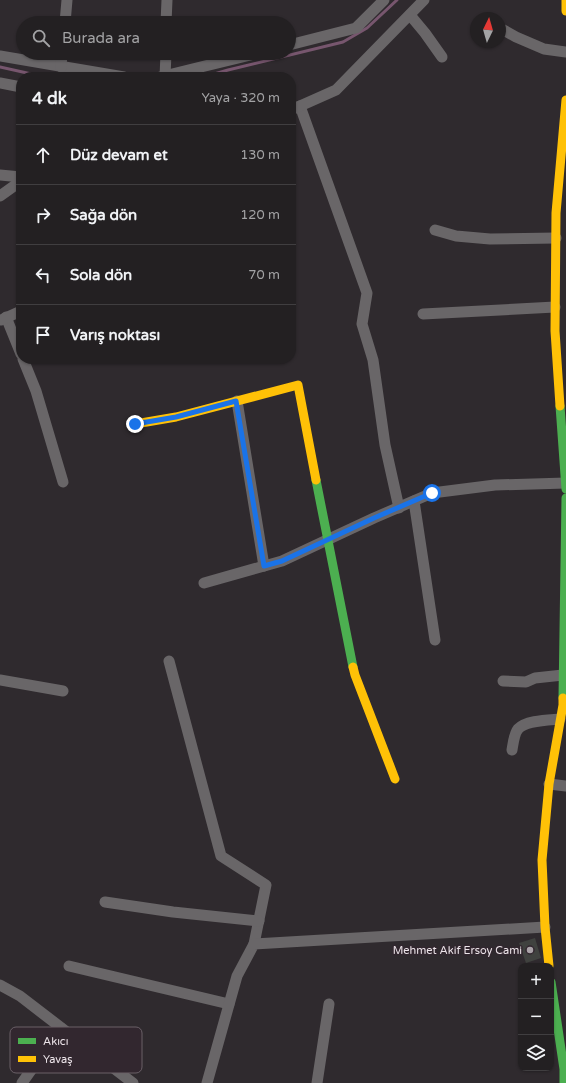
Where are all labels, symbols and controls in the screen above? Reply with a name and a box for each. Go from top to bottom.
north arrow [470,12,506,48]
search box [16,16,296,60]
icon: search [30,27,52,49]
text: Burada ara [62,29,140,47]
text: 4 dk [32,88,67,109]
text: Yaya · 320 m [201,90,280,106]
icon: ahead [32,144,54,166]
text: Düz devam et [70,146,168,164]
text: 130 m [240,147,280,163]
icon: right [32,204,54,226]
text: Sağa dön [70,206,137,224]
text: 120 m [240,207,280,223]
icon: left [32,264,54,286]
text: Sola dön [70,266,132,284]
text: 70 m [248,267,280,283]
icon: arrive [32,324,54,346]
text: Varış noktası [70,326,160,344]
route end [126,415,144,433]
route start [423,484,441,502]
place label: Mehmet Akif Ersoy Cami [393,944,522,957]
marker: Mehmet Akif Ersoy Cami [525,945,535,955]
map controls [518,963,554,1071]
button: + [518,963,554,999]
button: − [518,999,554,1035]
legend [10,1027,142,1073]
text: Akıcı [43,1035,68,1048]
button: layers [518,1035,554,1071]
text: Yavaş [43,1053,72,1066]

